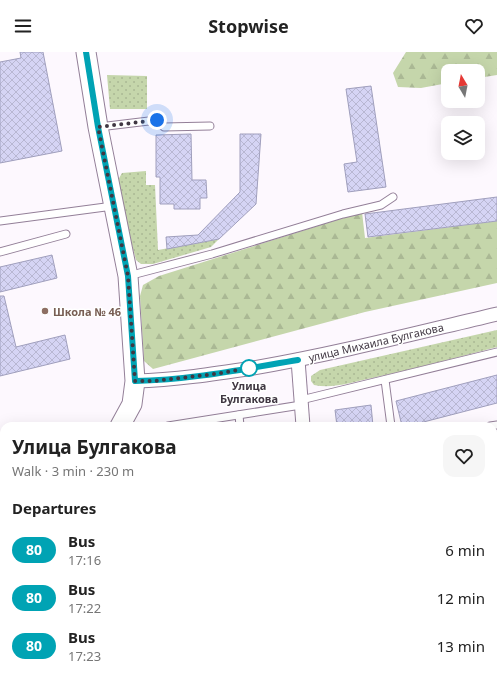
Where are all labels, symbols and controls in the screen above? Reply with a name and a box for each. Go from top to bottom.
text: Stopwise [208,14,289,38]
icon: menu [12,15,34,37]
icon: heart [463,15,485,37]
north arrow [441,64,485,108]
map controls [441,64,485,160]
your location [147,110,167,130]
button: layers [441,116,485,160]
place label: Школа № 46 [53,304,121,319]
marker: Школа № 46 [40,306,50,316]
street label: улица Михаила Булгакова [307,319,445,365]
marker: Улица Булгакова [240,359,258,377]
place label: Улица Булгакова [220,378,278,406]
text: Улица Булгакова [12,434,177,460]
button: heart [443,435,485,477]
text: Walk · 3 min · 230 m [12,462,134,480]
text: Departures [12,498,96,518]
text: Bus [68,531,95,551]
text: 80 [26,540,42,559]
text: 6 min [445,540,485,560]
text: 17:16 [68,551,101,569]
text: Bus [68,579,95,599]
text: 80 [26,588,42,607]
text: 12 min [437,588,485,608]
text: 17:22 [68,599,101,617]
text: Bus [68,627,95,647]
text: 80 [26,636,42,655]
text: 13 min [437,636,485,656]
text: 17:23 [68,647,101,665]

